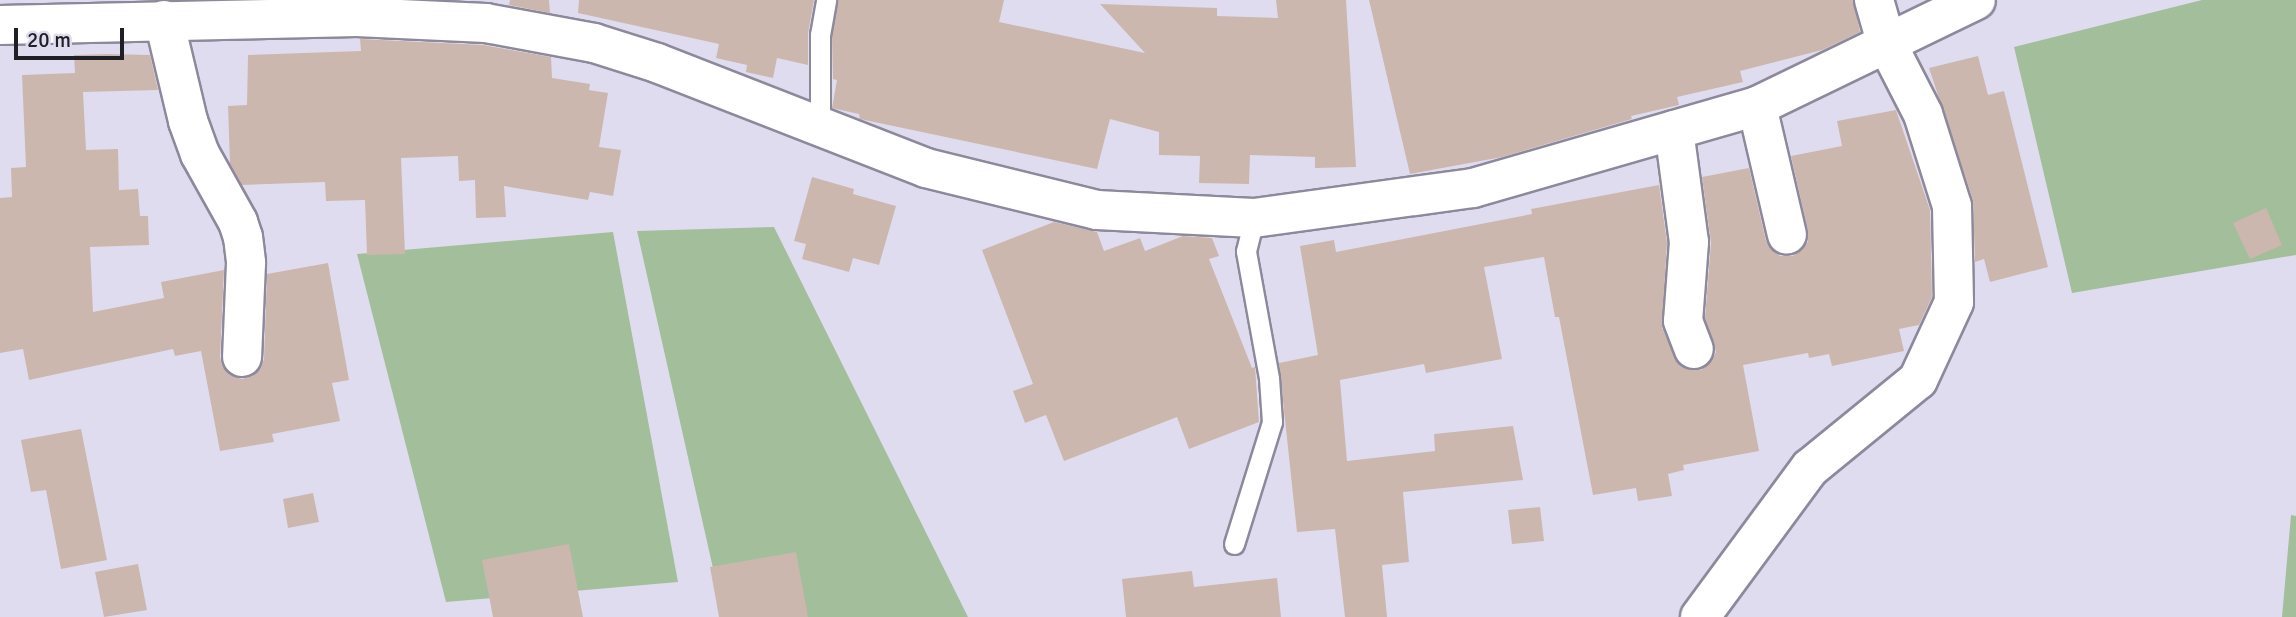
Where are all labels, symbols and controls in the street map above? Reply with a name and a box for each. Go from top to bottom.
scale bar [18,14,128,58]
text: 20 m [27,27,71,53]

